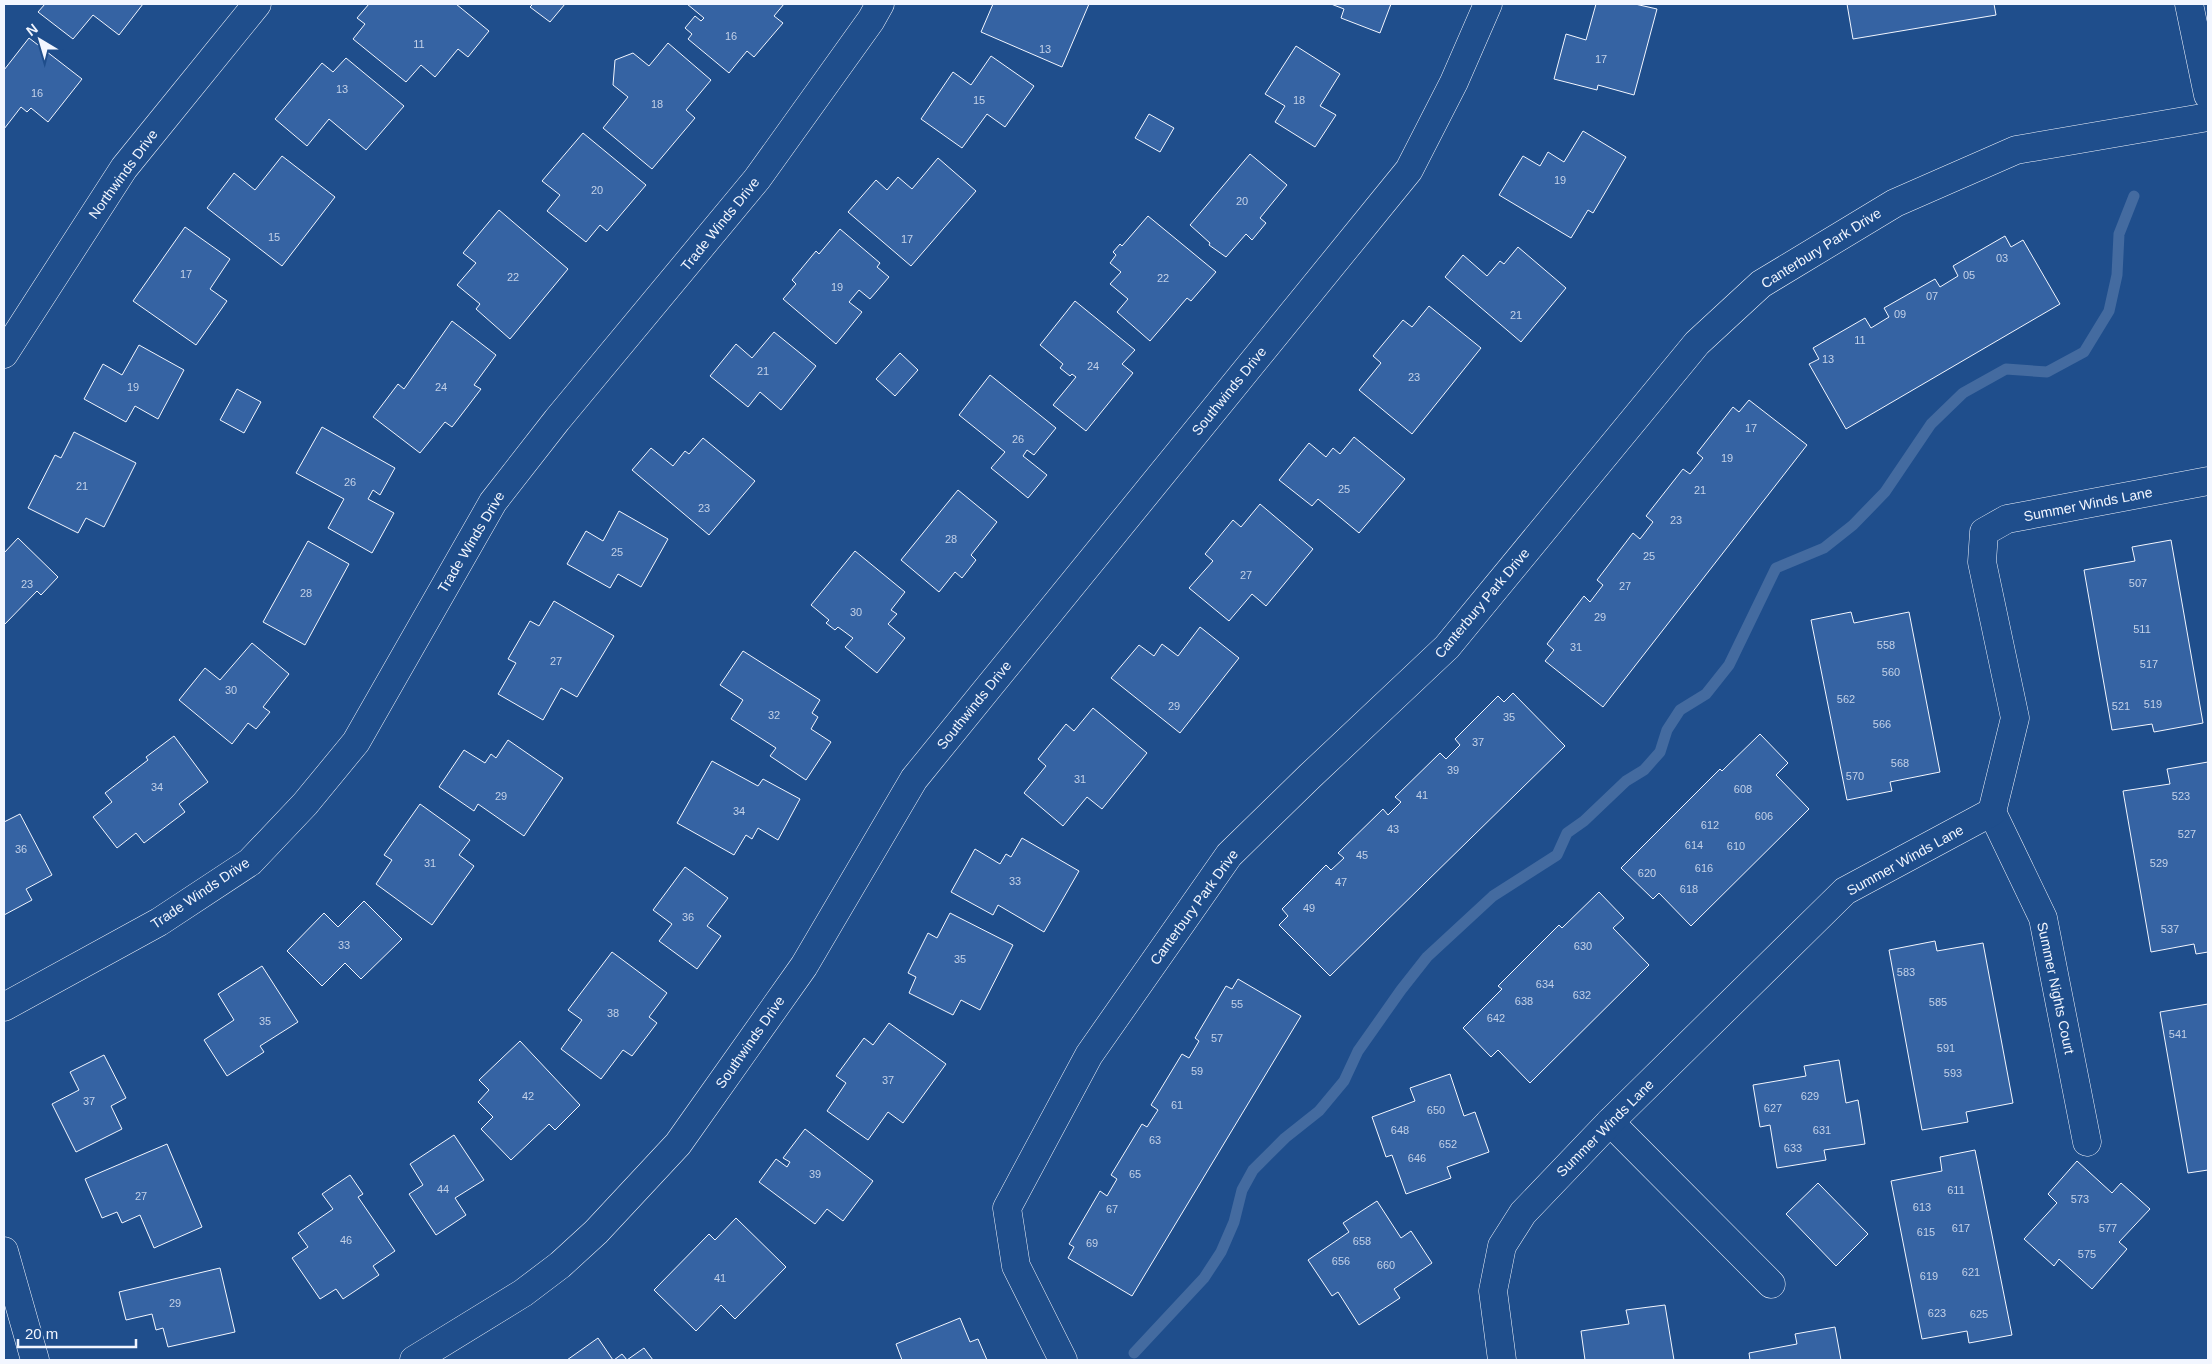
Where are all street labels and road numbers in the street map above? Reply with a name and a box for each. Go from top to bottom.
street label: Northwinds Drive [85,126,161,222]
street label: Trade Winds Drive [677,174,763,274]
street label: Canterbury Park Drive [1758,204,1884,291]
street label: Southwinds Drive [1189,343,1270,438]
street label: Summer Winds Lane [2022,484,2154,524]
street label: Trade Winds Drive [434,488,508,596]
street label: Canterbury Park Drive [1431,545,1533,661]
street label: Southwinds Drive [934,657,1015,752]
street label: Summer Winds Lane [1844,821,1966,899]
street label: Canterbury Park Drive [1147,846,1241,968]
street label: Trade Winds Drive [148,854,252,932]
street label: Summer Nights Court [2034,921,2078,1056]
street label: Southwinds Drive [712,993,788,1091]
street label: Summer Winds Lane [1553,1076,1657,1180]

